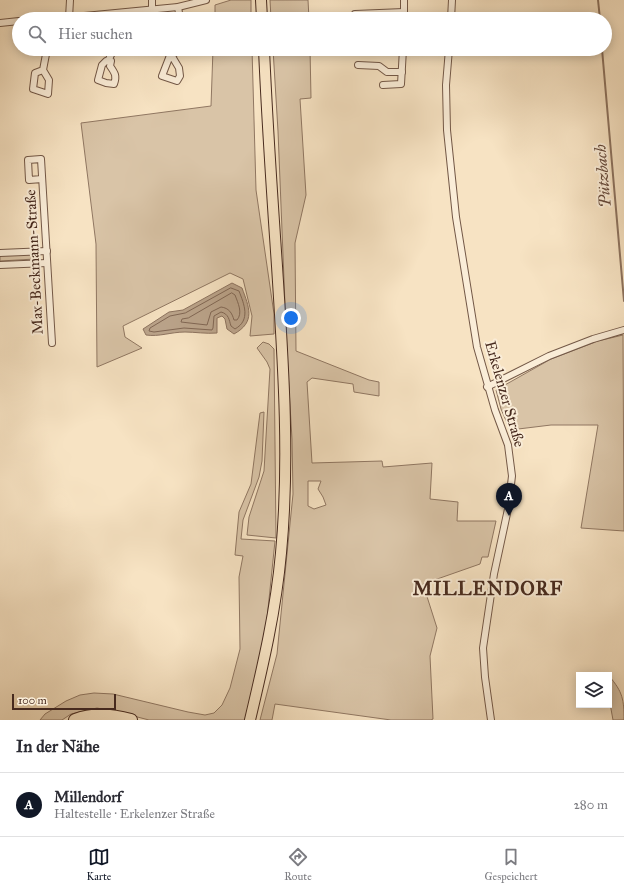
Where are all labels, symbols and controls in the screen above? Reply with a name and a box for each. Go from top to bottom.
search box [12,12,612,56]
icon: search [26,23,48,45]
text: Hier suchen [58,25,133,43]
water label: Pützbach [590,144,615,208]
street label: Max-Beckmann-Straße [21,189,47,335]
your location [281,308,301,328]
street label: Erkelenzer Straße [481,339,529,449]
pin: A [496,483,522,516]
district label: MILLENDORF [413,577,563,600]
map controls [576,672,612,708]
button: layers [576,672,612,708]
scale bar [12,692,116,711]
text: 100 m [18,694,47,707]
text: In der Nähe [16,736,100,757]
text: Millendorf [54,788,122,806]
text: A [25,797,33,813]
text: 280 m [573,797,608,813]
text: Haltestelle · Erkelenzer Straße [54,806,215,822]
tab: Karte [86,846,111,883]
tab: Route [284,846,312,883]
tab: Gespeichert [485,846,538,883]

